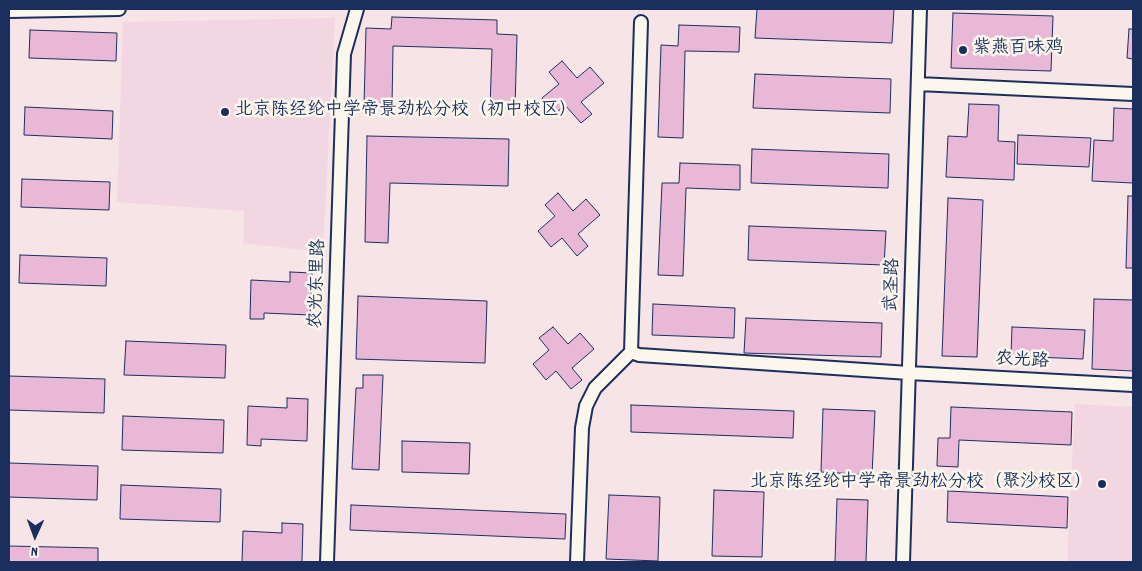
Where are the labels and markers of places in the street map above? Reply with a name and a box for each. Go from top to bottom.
place label: 紫燕百味鸡 [973,39,1063,61]
marker: 紫燕百味鸡 [957,44,969,56]
place label: 北京陈经纶中学帝景劲松分校（初中校区） [235,101,577,123]
marker: 北京陈经纶中学帝景劲松分校（初中校区） [219,106,231,118]
place label: 北京陈经纶中学帝景劲松分校（聚沙校区） [750,473,1092,495]
marker: 北京陈经纶中学帝景劲松分校（聚沙校区） [1096,478,1108,490]

